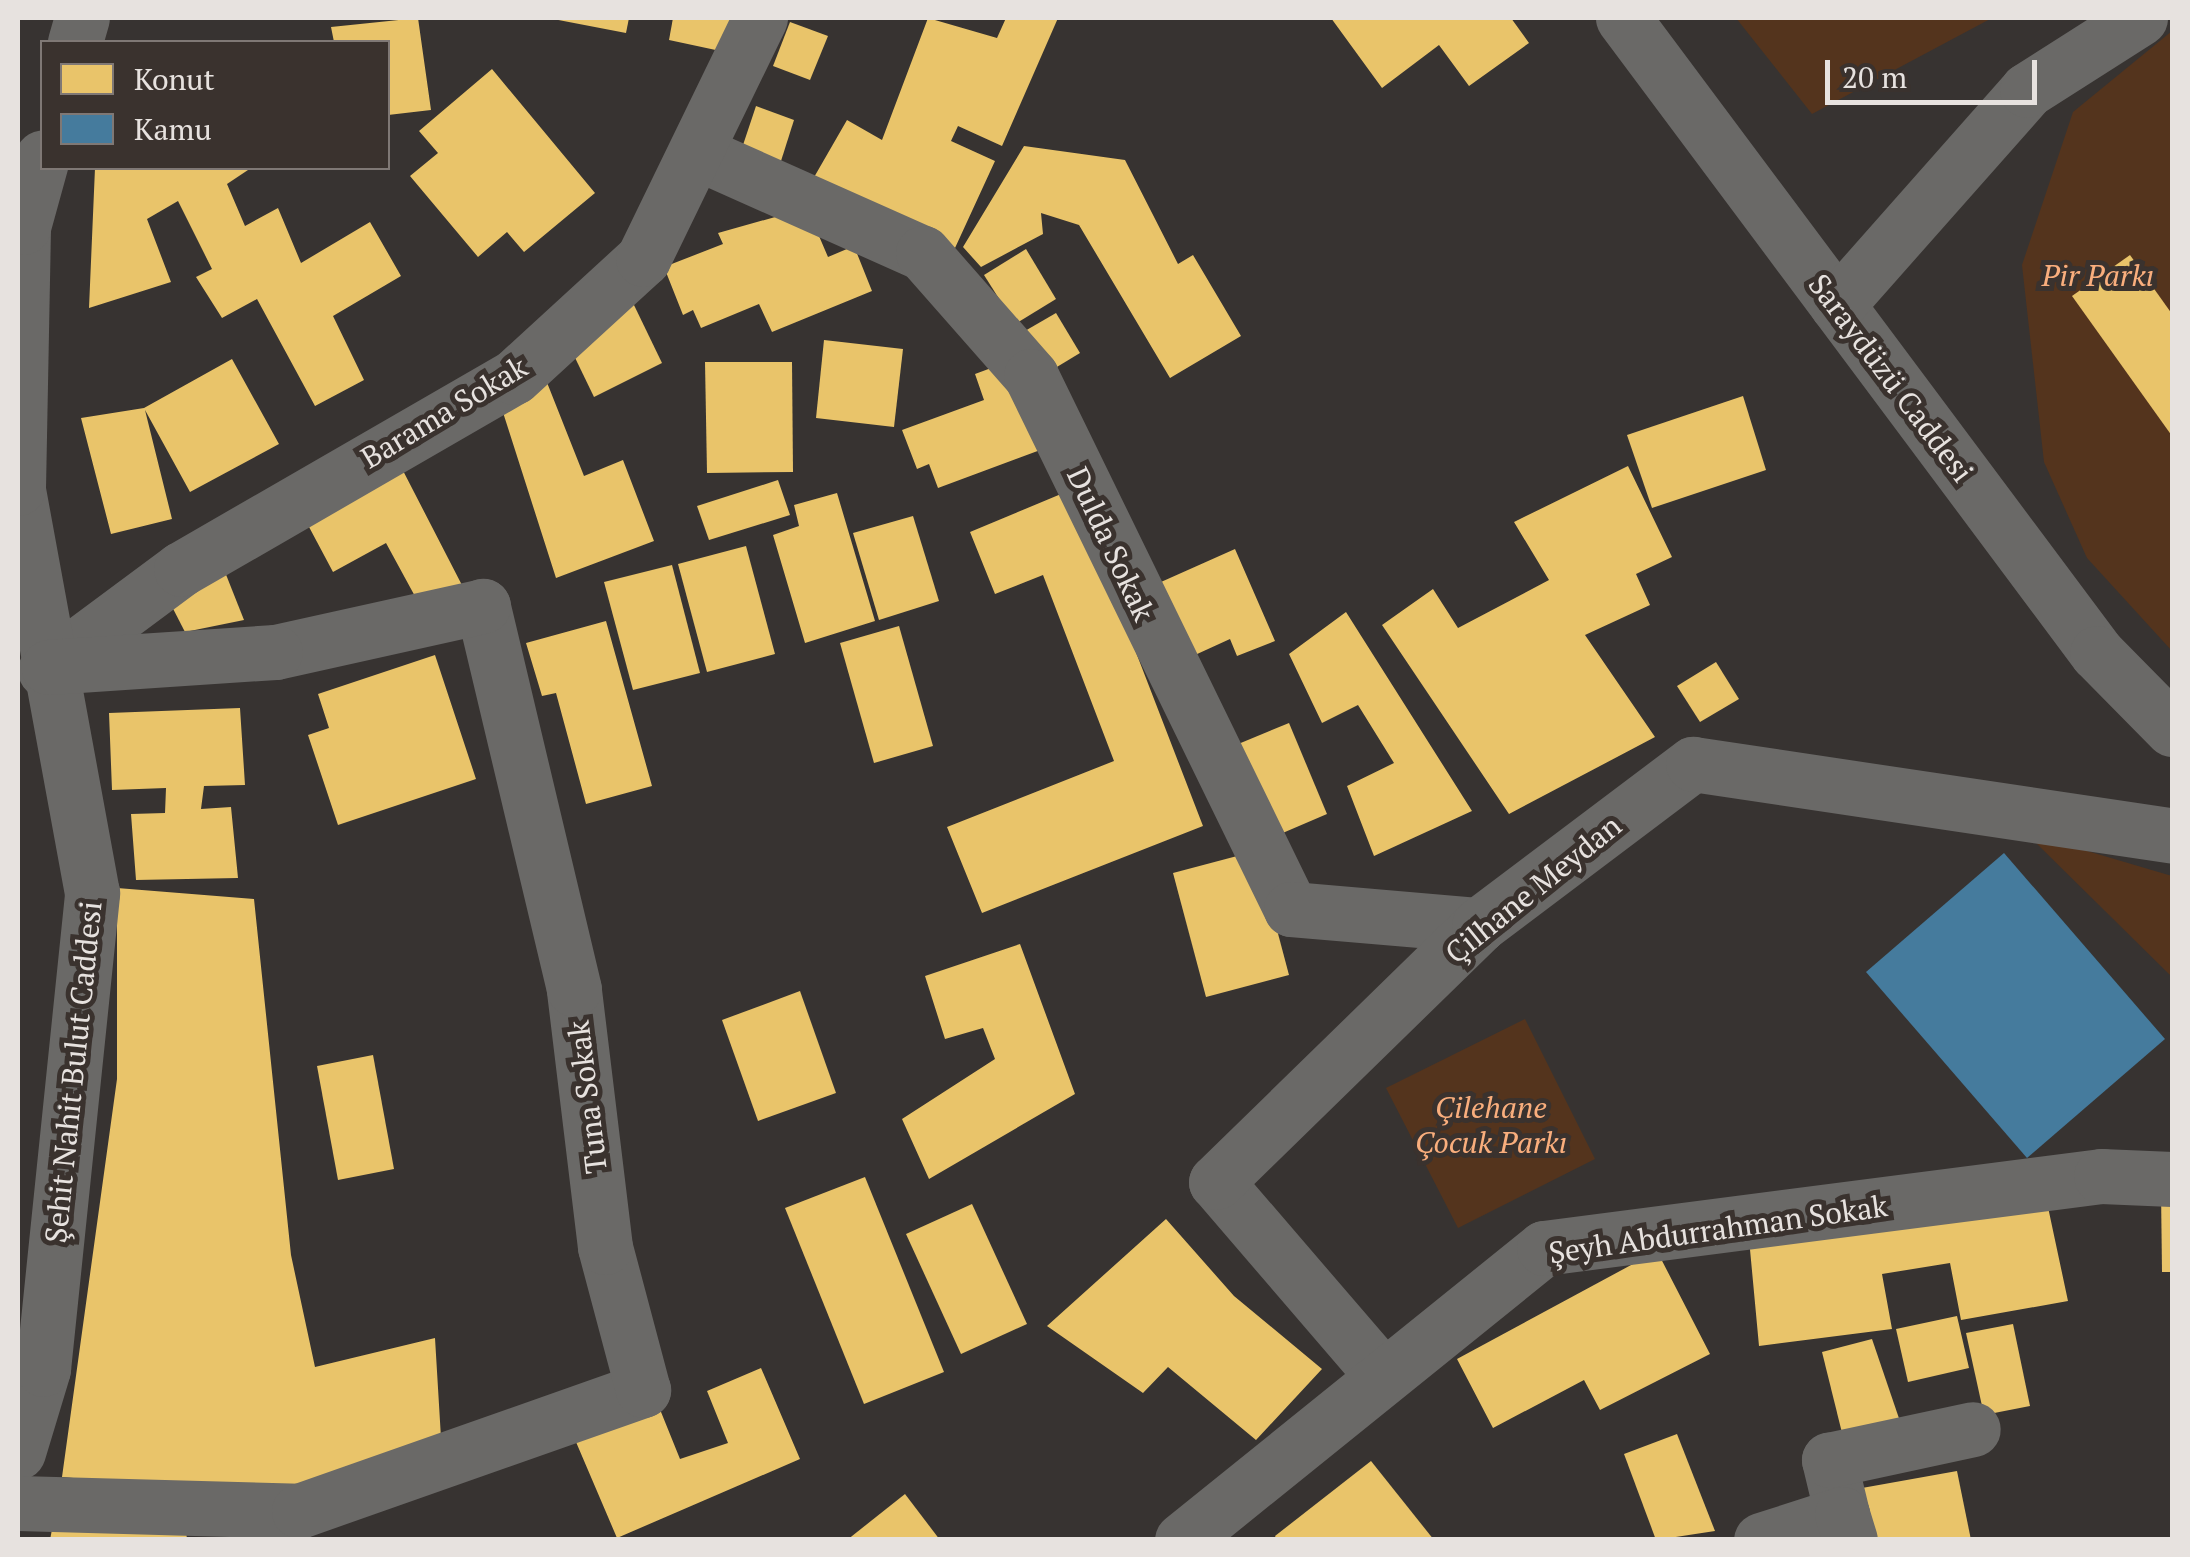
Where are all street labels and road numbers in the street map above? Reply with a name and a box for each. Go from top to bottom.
street label: Saraydüzü Caddesi [1801,267,1981,489]
street label: Barama Sokak [354,348,534,476]
street label: Dulda Sokak [1060,461,1162,627]
street label: Çilhane Meydan [1438,807,1628,971]
street label: Şehit Nahit Bulut Caddesi [37,899,109,1245]
street label: Tuna Sokak [560,1018,614,1176]
street label: Şeyh Abdurrahman Sokak [1546,1187,1890,1271]

